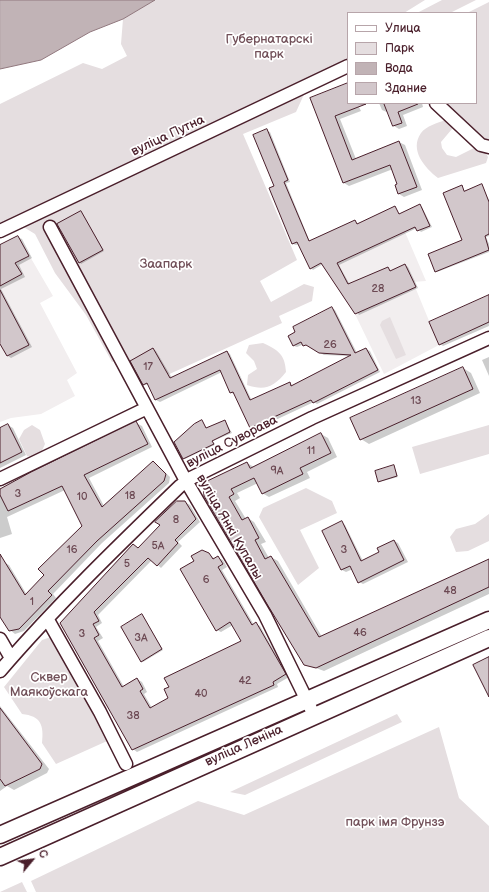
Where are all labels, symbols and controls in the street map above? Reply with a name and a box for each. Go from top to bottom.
legend [347,12,477,104]
text: Улица [385,21,421,36]
park label: Губернатарскі парк [225,32,313,63]
text: Парк [385,41,414,56]
text: Вода [385,61,413,76]
text: Здание [385,81,427,96]
street label: вуліца Путна [129,112,207,160]
park label: Заапарк [140,257,192,273]
house number: 28 [372,282,384,296]
house number: 26 [323,338,337,352]
house number: 17 [143,360,153,374]
house number: 13 [410,394,422,408]
street label: вуліца Суворава [184,412,280,472]
house number: 11 [307,444,315,458]
house number: 9А [270,464,284,478]
street label: вуліца Янкі Купалы [193,472,265,582]
house number: 3 [15,487,21,501]
house number: 18 [125,489,135,503]
house number: 10 [77,490,87,504]
house number: 8 [173,513,179,527]
house number: 5А [152,539,164,553]
house number: 16 [67,543,77,557]
house number: 3 [341,543,347,557]
house number: 5 [124,557,130,571]
house number: 6 [203,573,209,587]
house number: 48 [443,584,457,598]
house number: 1 [30,595,34,609]
house number: 46 [353,626,367,640]
house number: 3 [79,627,85,641]
house number: 3А [134,631,148,645]
park label: Сквер Маякоўскага [10,670,88,701]
house number: 42 [238,674,252,688]
house number: 40 [194,687,208,701]
house number: 38 [126,709,140,723]
street label: вуліца Леніна [203,722,285,770]
park label: парк імя Фрунзэ [345,815,445,831]
north arrow [12,840,52,880]
text: С [35,847,50,860]

